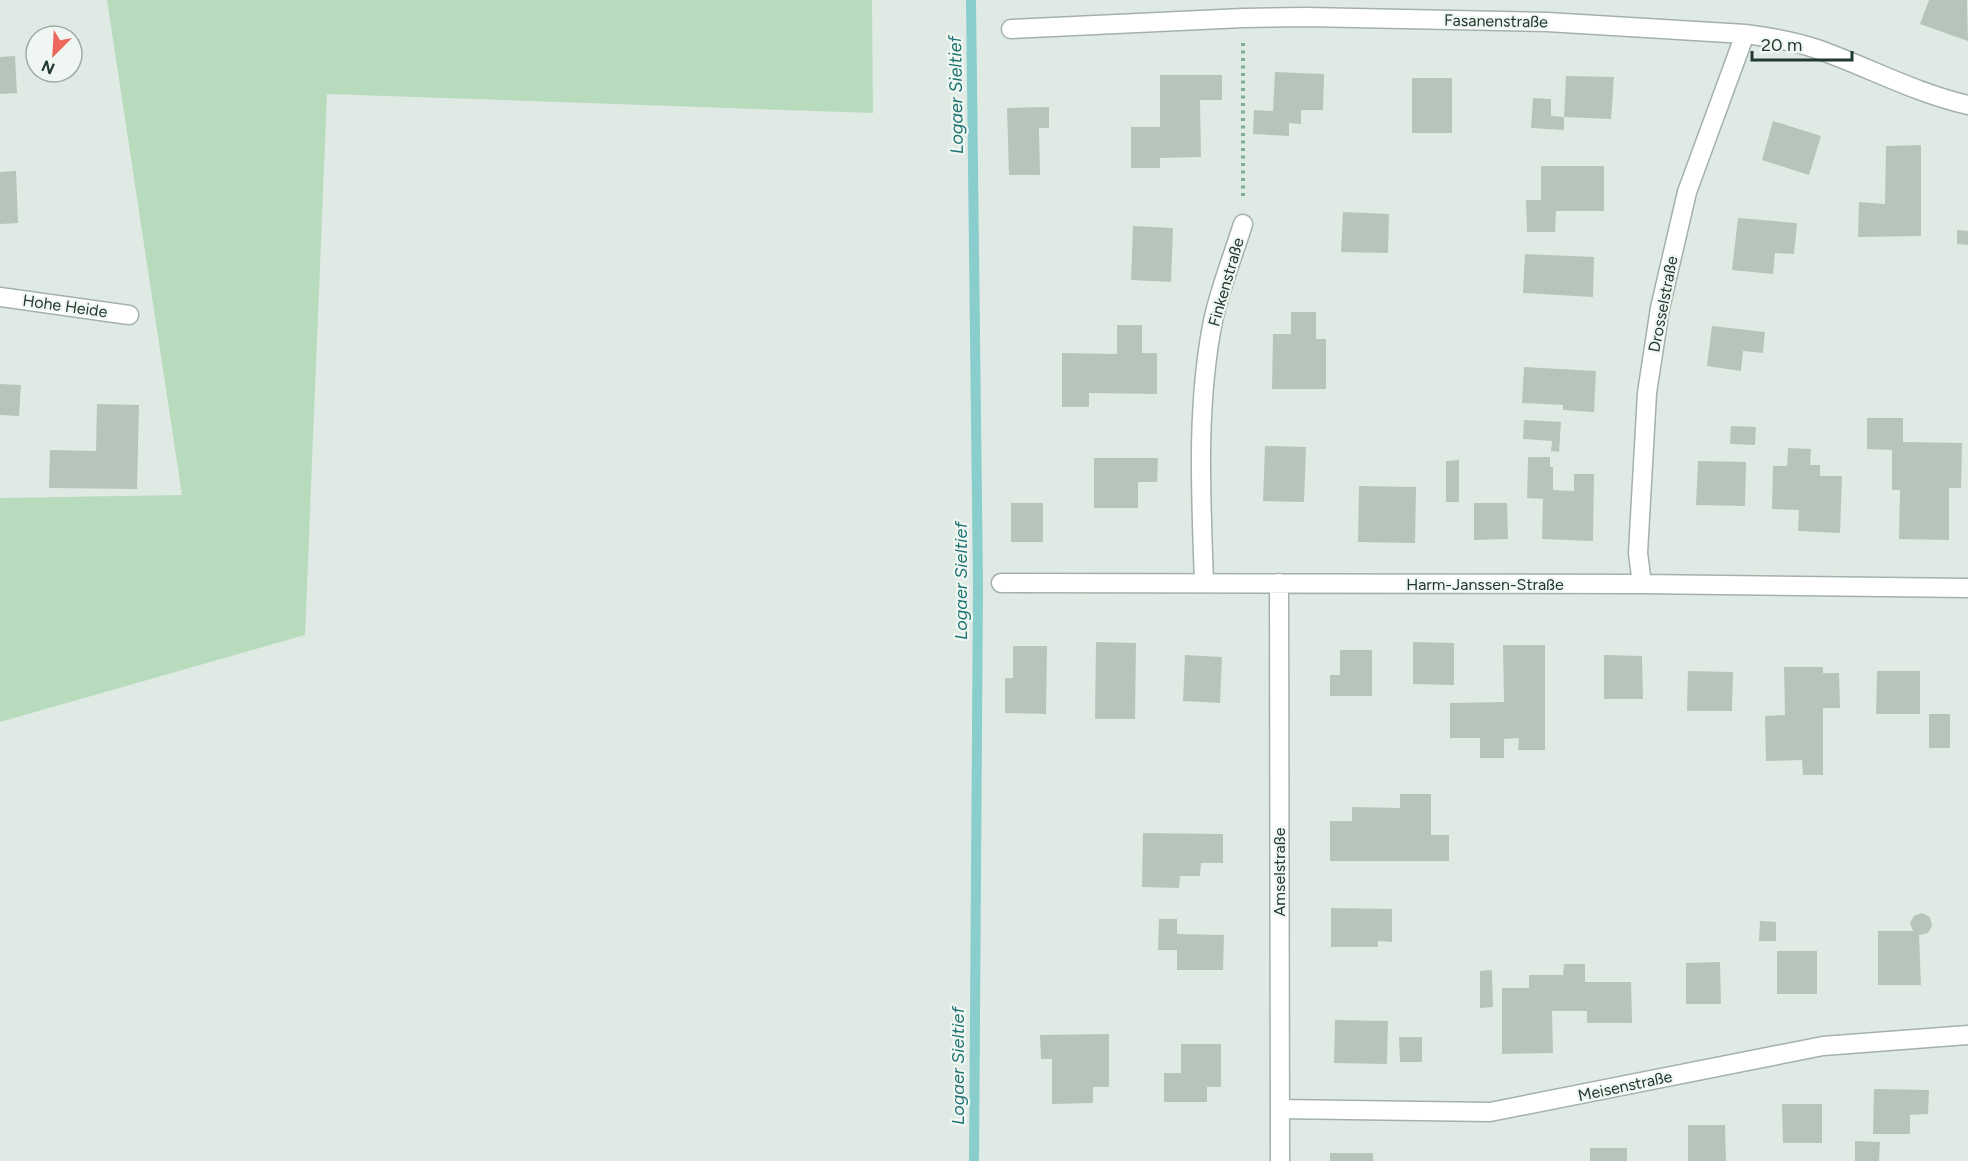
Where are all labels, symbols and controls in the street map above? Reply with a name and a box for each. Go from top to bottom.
street label: Fasanenstraße [1444,11,1548,31]
north arrow [24,24,84,84]
scale bar [1752,24,1852,62]
water label: Logaer Sieltief [944,34,968,154]
text: 20 m [1761,34,1802,56]
text: N [39,56,58,78]
street label: Finkenstraße [1204,235,1248,329]
street label: Drosselstraße [1644,254,1682,354]
street label: Hohe Heide [21,291,109,321]
water label: Logaer Sieltief [950,521,972,640]
street label: Harm-Janssen-Straße [1406,575,1564,594]
street label: Amselstraße [1270,827,1289,917]
water label: Logaer Sieltief [947,1006,969,1125]
street label: Meisenstraße [1576,1067,1674,1105]

